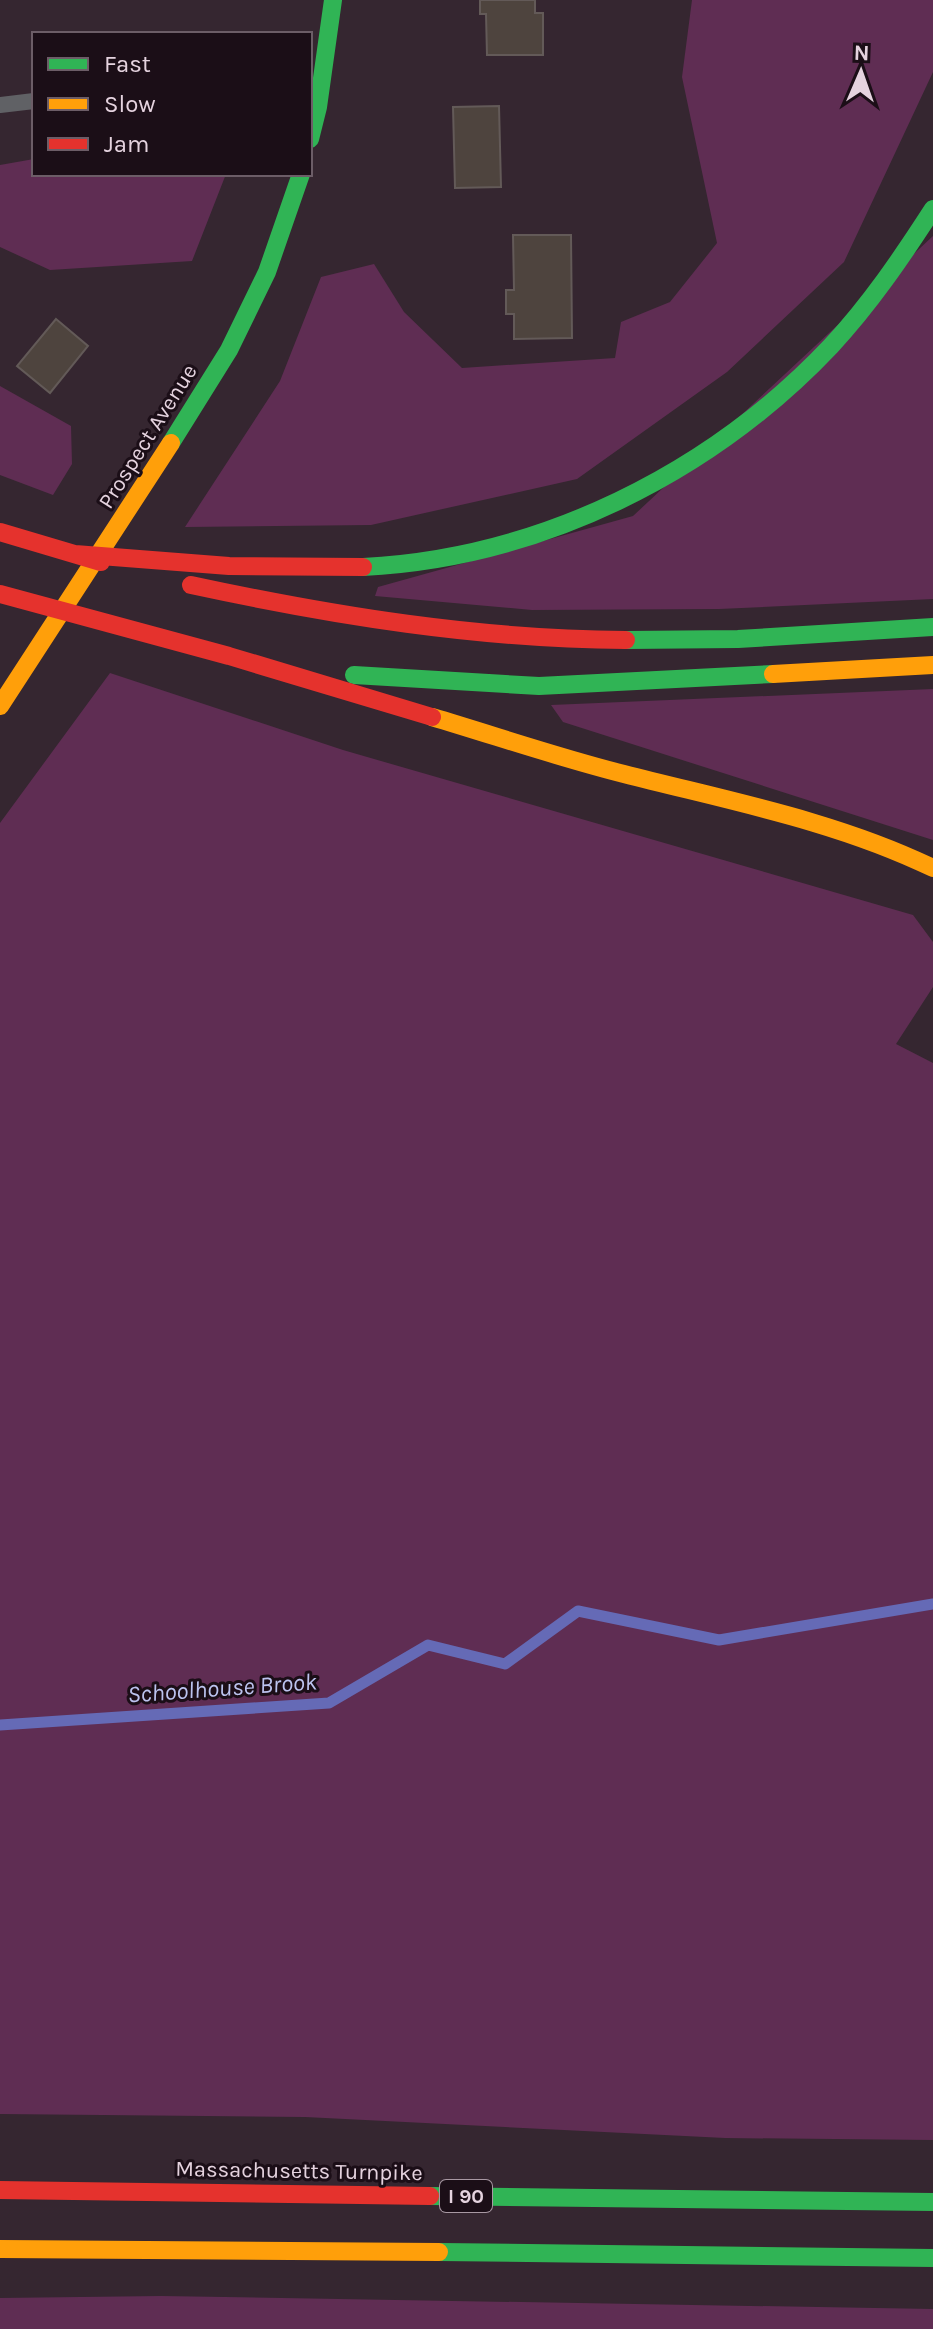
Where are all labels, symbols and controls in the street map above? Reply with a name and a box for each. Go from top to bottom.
legend [32,32,312,176]
north arrow [821,32,901,112]
text: N [853,40,870,66]
text: Fast [104,50,151,78]
text: Slow [104,90,156,118]
text: Jam [104,130,149,158]
street label: Prospect Avenue [93,360,203,513]
water label: Schoolhouse Brook [126,1667,318,1709]
street label: Massachusetts Turnpike [175,2156,423,2186]
road number: I 90 [440,2180,492,2212]

